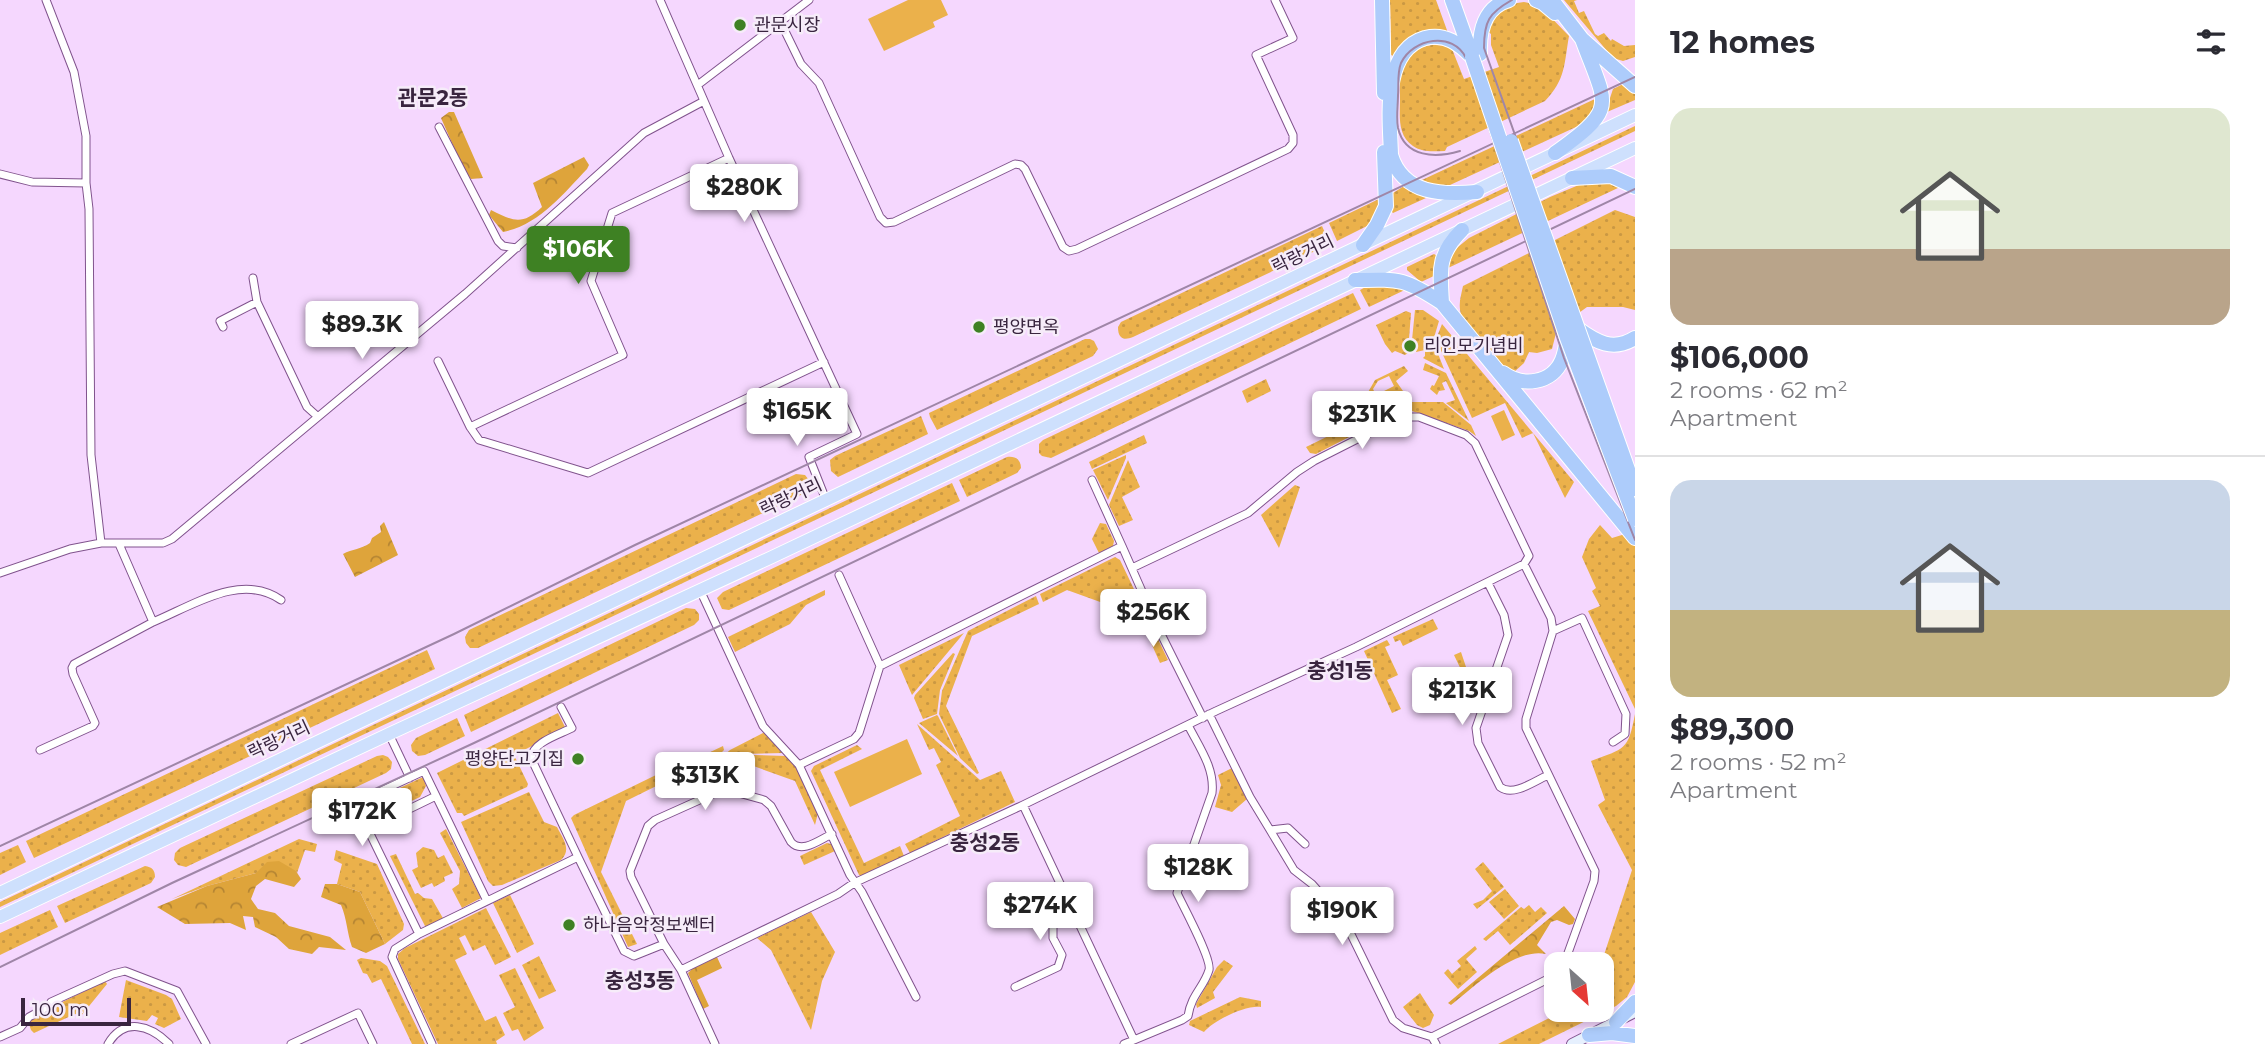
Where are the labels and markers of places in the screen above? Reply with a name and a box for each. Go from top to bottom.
place label: 관문시장 [754,14,820,36]
marker: 관문시장 [732,17,748,33]
pin: $280K [695,164,793,224]
pin: $106K [529,226,627,286]
pin: $89.3K [305,302,419,361]
place label: 평양면옥 [993,316,1059,338]
marker: 평양면옥 [971,319,987,335]
place label: 리인모기념비 [1424,335,1523,357]
marker: 리인모기념비 [1402,338,1418,354]
pin: $165K [748,388,846,448]
pin: $231K [1313,392,1411,451]
pin: $256K [1104,590,1202,649]
pin: $213K [1413,668,1511,727]
place label: 평양단고기집 [465,748,564,770]
marker: 평양단고기집 [570,751,586,767]
pin: $313K [656,752,754,812]
pin: $172K [313,788,411,848]
pin: $128K [1149,844,1247,904]
pin: $274K [991,883,1089,942]
pin: $190K [1293,888,1391,947]
place label: 하나음악정보쎈터 [583,914,715,936]
marker: 하나음악정보쎈터 [561,917,577,933]

